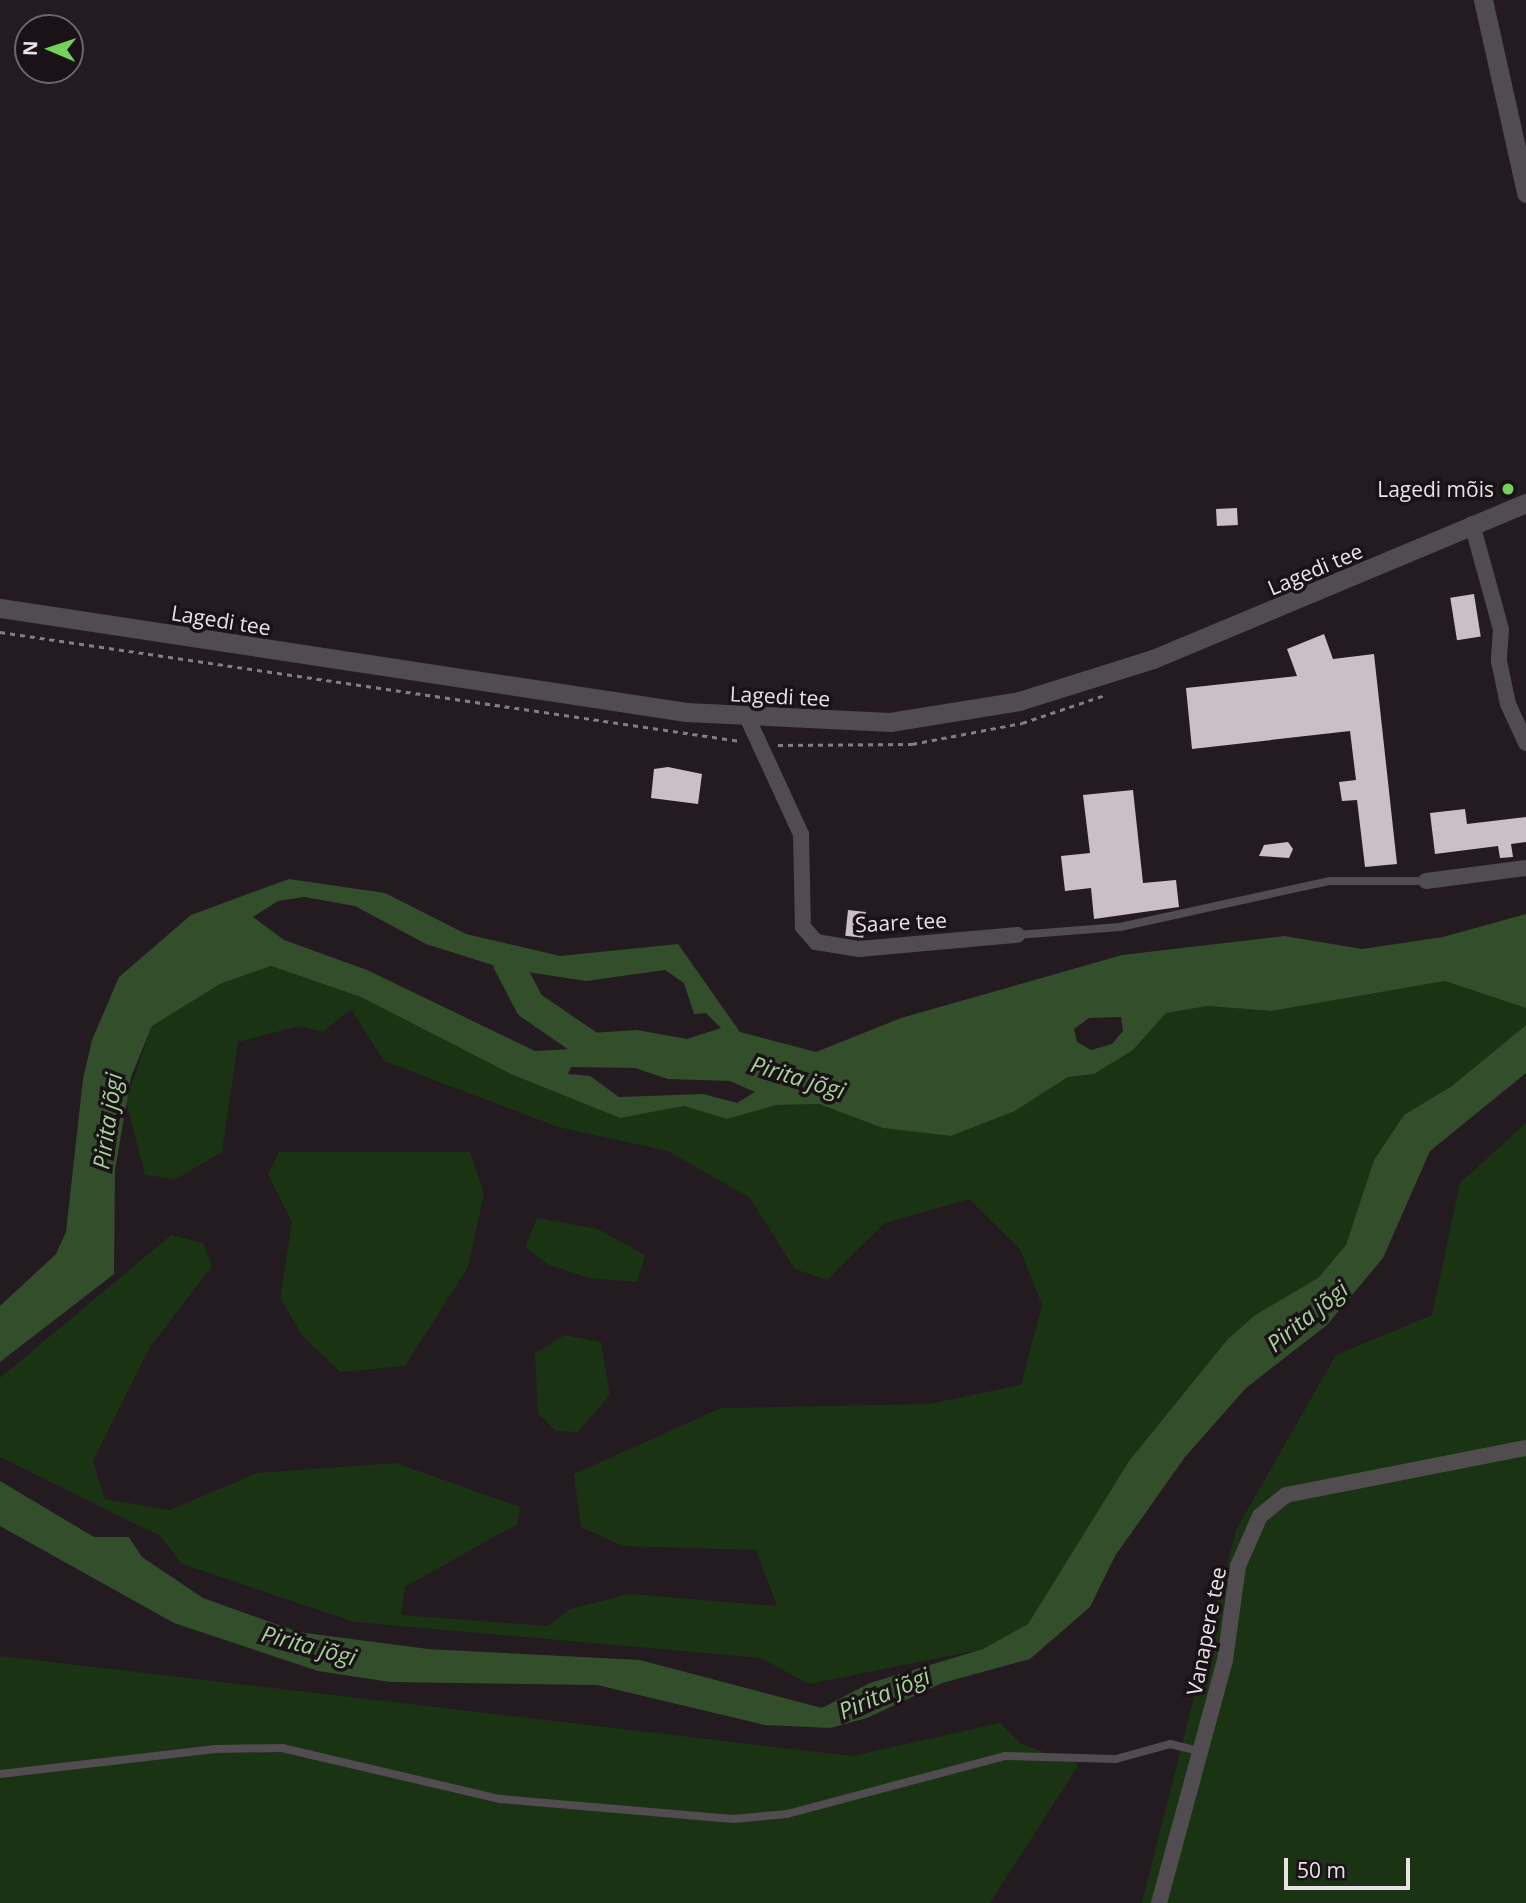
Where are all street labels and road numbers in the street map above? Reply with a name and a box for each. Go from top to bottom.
street label: Lagedi tee [1264,538,1366,600]
street label: Lagedi tee [169,600,273,640]
street label: Lagedi tee [729,681,831,711]
street label: Saare tee [855,907,947,937]
street label: Vanapere tee [1181,1565,1231,1697]

